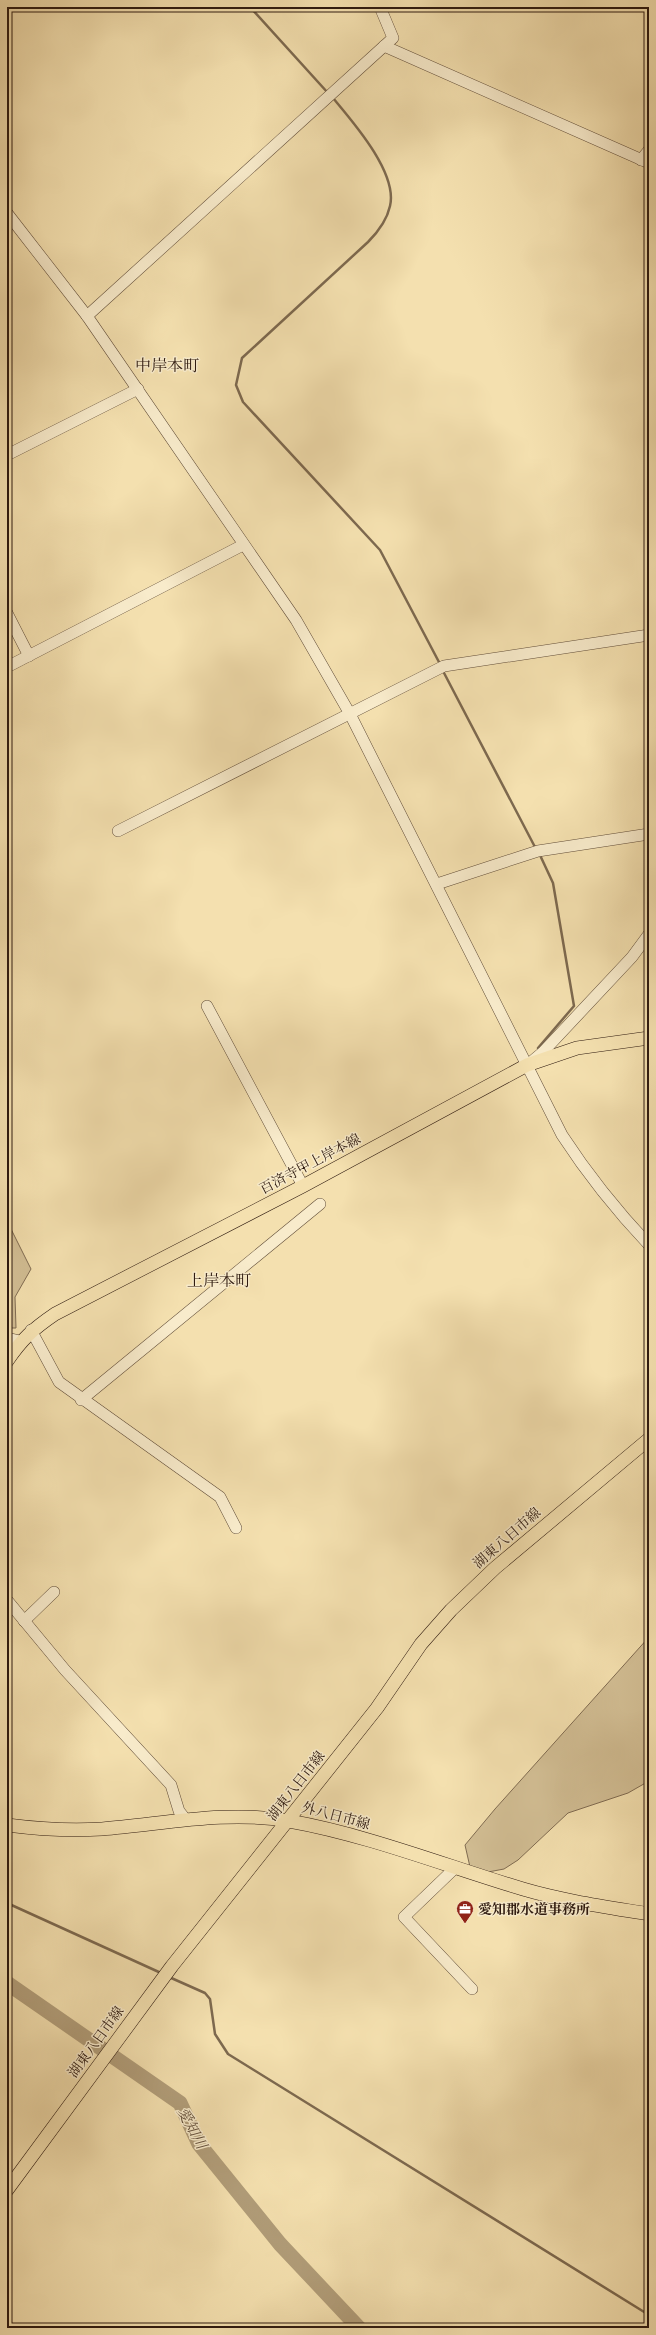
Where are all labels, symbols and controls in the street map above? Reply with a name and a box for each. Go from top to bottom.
district label: 中岸本町 [135,356,199,375]
street label: 百済寺甲上岸本線 [257,1130,363,1198]
district label: 上岸本町 [187,1271,251,1290]
street label: 湖東八日市線 [470,1504,544,1572]
street label: 湖東八日市線 [263,1748,329,1824]
street label: 外八日市線 [300,1799,372,1833]
office icon: 愛知郡水道事務所 [455,1899,475,1924]
place label: 愛知郡水道事務所 [478,1901,590,1918]
street label: 湖東八日市線 [64,2003,128,2081]
water label: 愛知川 [173,2104,212,2154]

